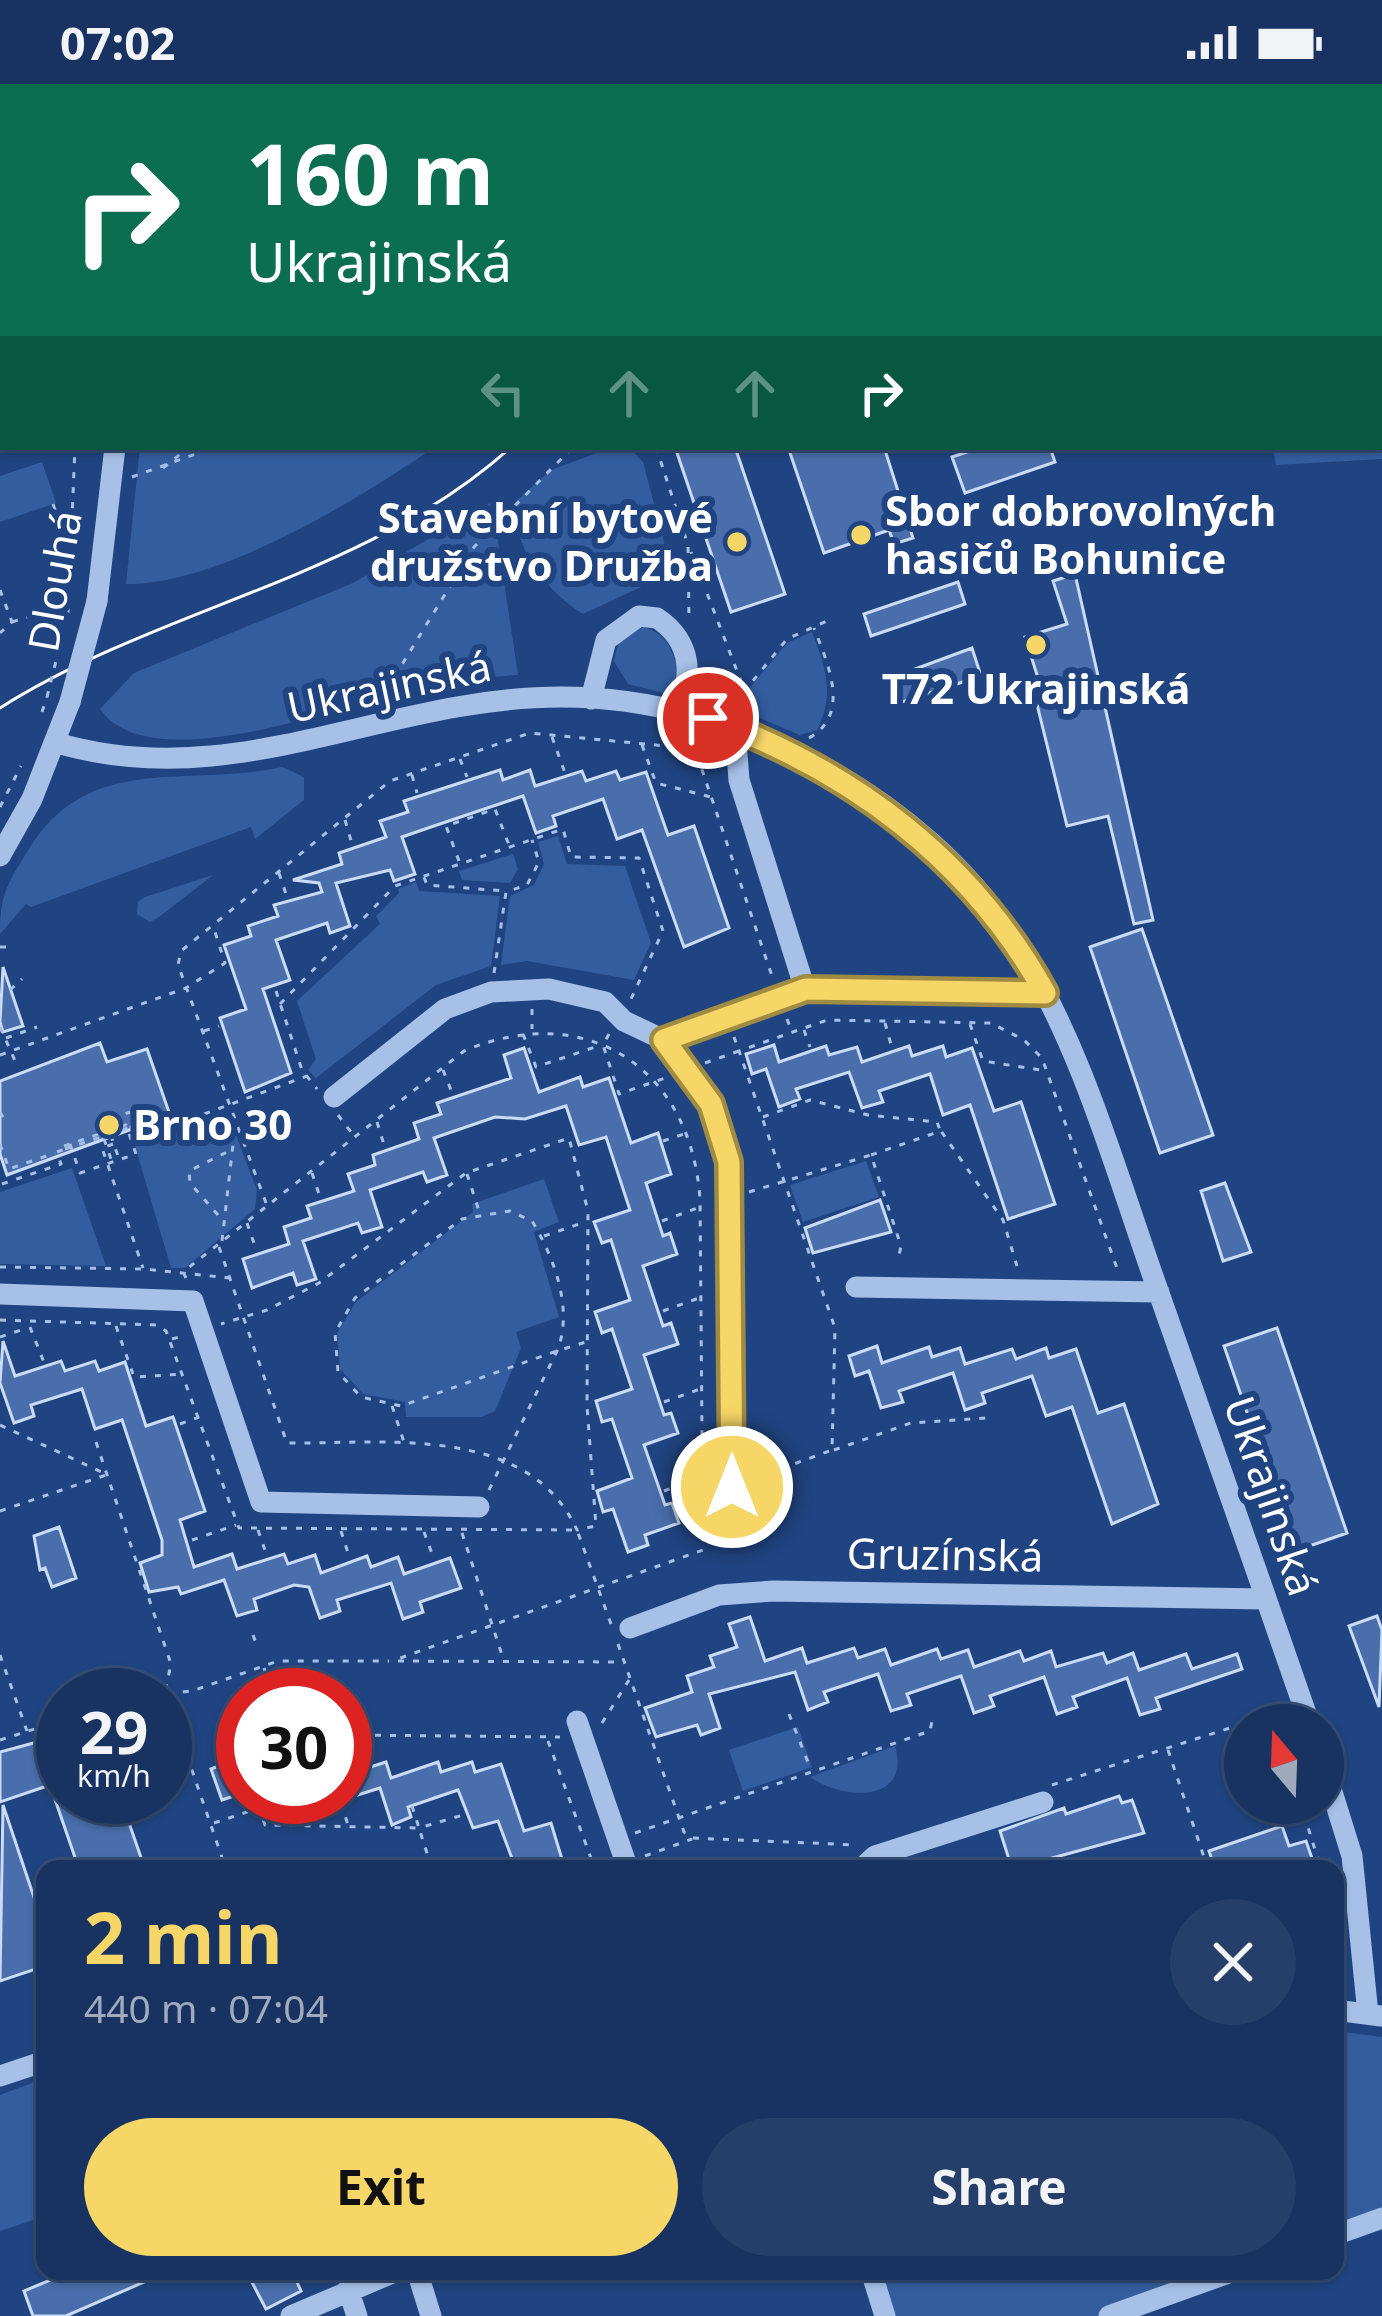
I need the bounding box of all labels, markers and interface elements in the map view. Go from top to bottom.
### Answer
text: 07:02 [60,12,176,73]
text: 160 m [246,115,494,230]
icon: right [48,132,204,288]
text: Ukrajinská [246,224,512,298]
icon: left [470,360,536,426]
icon: ahead [596,360,662,426]
icon: ahead [722,360,788,426]
icon: right [848,360,914,426]
place label: Sbor dobrovolných hasičů Bohunice [885,481,1276,586]
place label: Stavební bytové družstvo Družba [370,488,713,593]
street label: Dlouhá [13,506,94,656]
marker: Sbor dobrovolných hasičů Bohunice [848,522,874,548]
marker: Stavební bytové družstvo Družba [724,529,750,555]
marker: T72 Ukrajinská [1023,632,1049,658]
street label: Ukrajinská [282,636,496,735]
place label: T72 Ukrajinská [882,659,1190,716]
pin [657,667,759,769]
icon: arrive [675,685,741,751]
place label: Brno 30 [133,1095,292,1152]
marker: Brno 30 [96,1112,122,1138]
street label: Ukrajinská [1212,1388,1333,1603]
position arrow [669,1424,795,1550]
street label: Gruzínská [846,1523,1044,1584]
speed limit sign: 30 [216,1668,372,1824]
text: 29 [80,1690,148,1772]
north arrow [1224,1704,1344,1824]
map controls [1224,1704,1344,1824]
text: km/h [77,1755,151,1796]
text: 2 min [84,1887,282,1985]
button: close [1170,1899,1296,2025]
text: 440 m · 07:04 [84,1981,328,2034]
button: Exit [84,2118,678,2256]
button: Share [702,2118,1296,2256]

